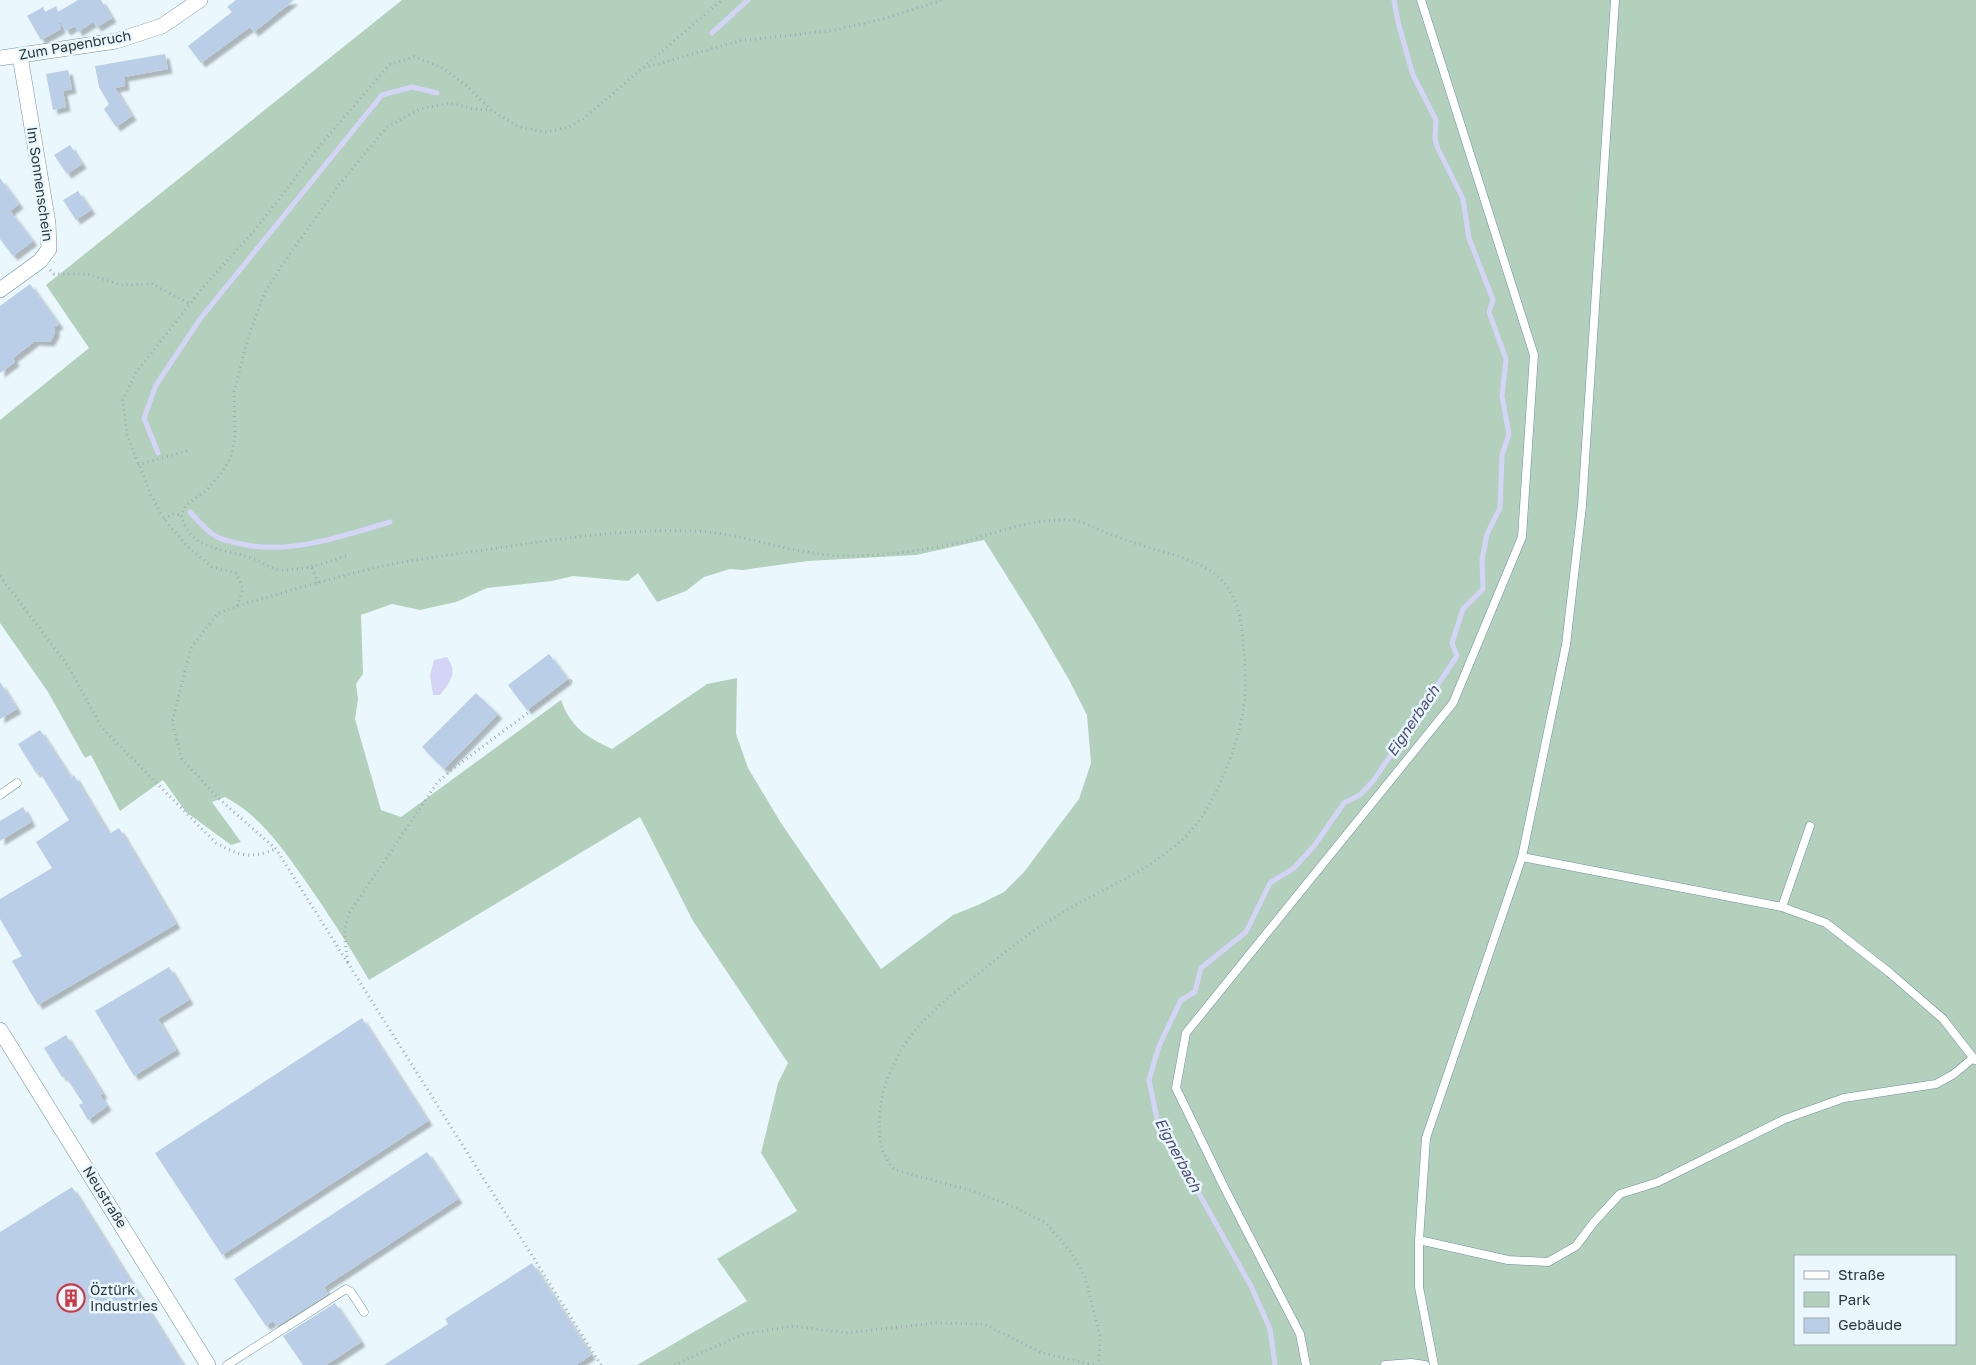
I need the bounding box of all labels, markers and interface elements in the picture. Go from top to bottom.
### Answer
street label: Zum Papenbruch [18,26,132,63]
street label: Im Sonnenschein [24,125,57,242]
water label: Eignerbach [1382,681,1444,760]
water label: Eignerbach [1151,1114,1206,1196]
street label: Neustraße [80,1163,131,1231]
legend [1794,1255,1956,1345]
text: Straße [1838,1265,1885,1283]
place label: Öztürk Industries [90,1281,158,1314]
building icon: Öztürk Industries [56,1283,86,1313]
text: Park [1838,1290,1871,1308]
text: Gebäude [1838,1315,1902,1333]

